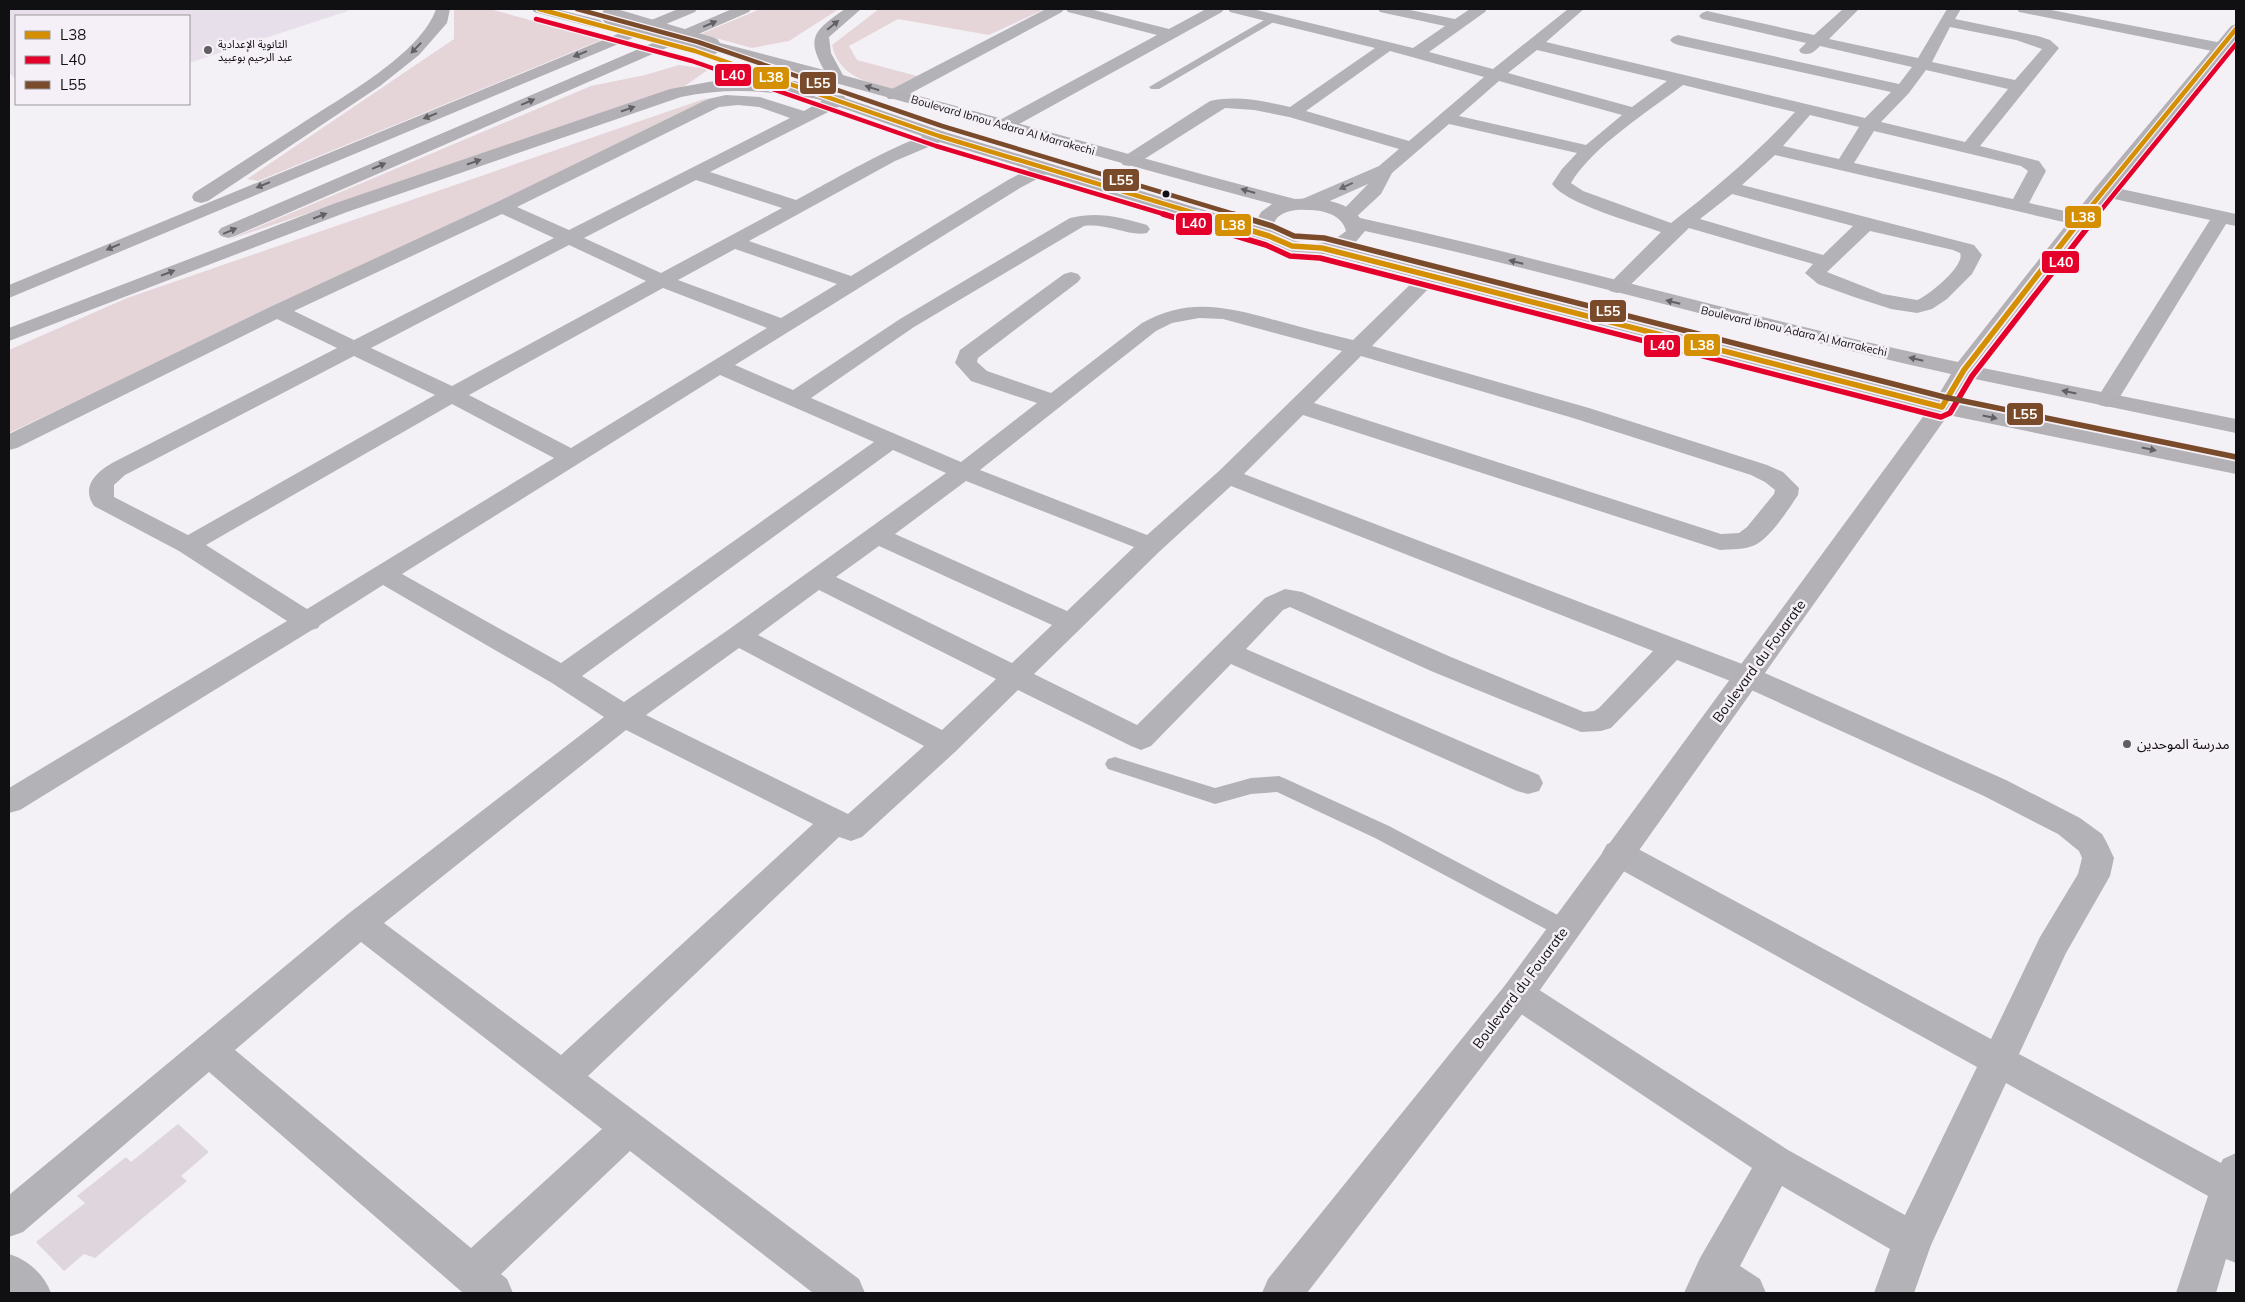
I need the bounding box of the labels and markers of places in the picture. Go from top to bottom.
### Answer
place label: الثانوية الإعدادية عبد الرحيم بوعبيد [218,37,293,66]
marker: الثانوية الإعدادية عبد الرحيم بوعبيد [202,44,214,56]
unlabelled marker [1161,189,1171,199]
place label: مدرسة الموحدين [2137,735,2230,753]
marker: مدرسة الموحدين [2121,738,2133,750]

